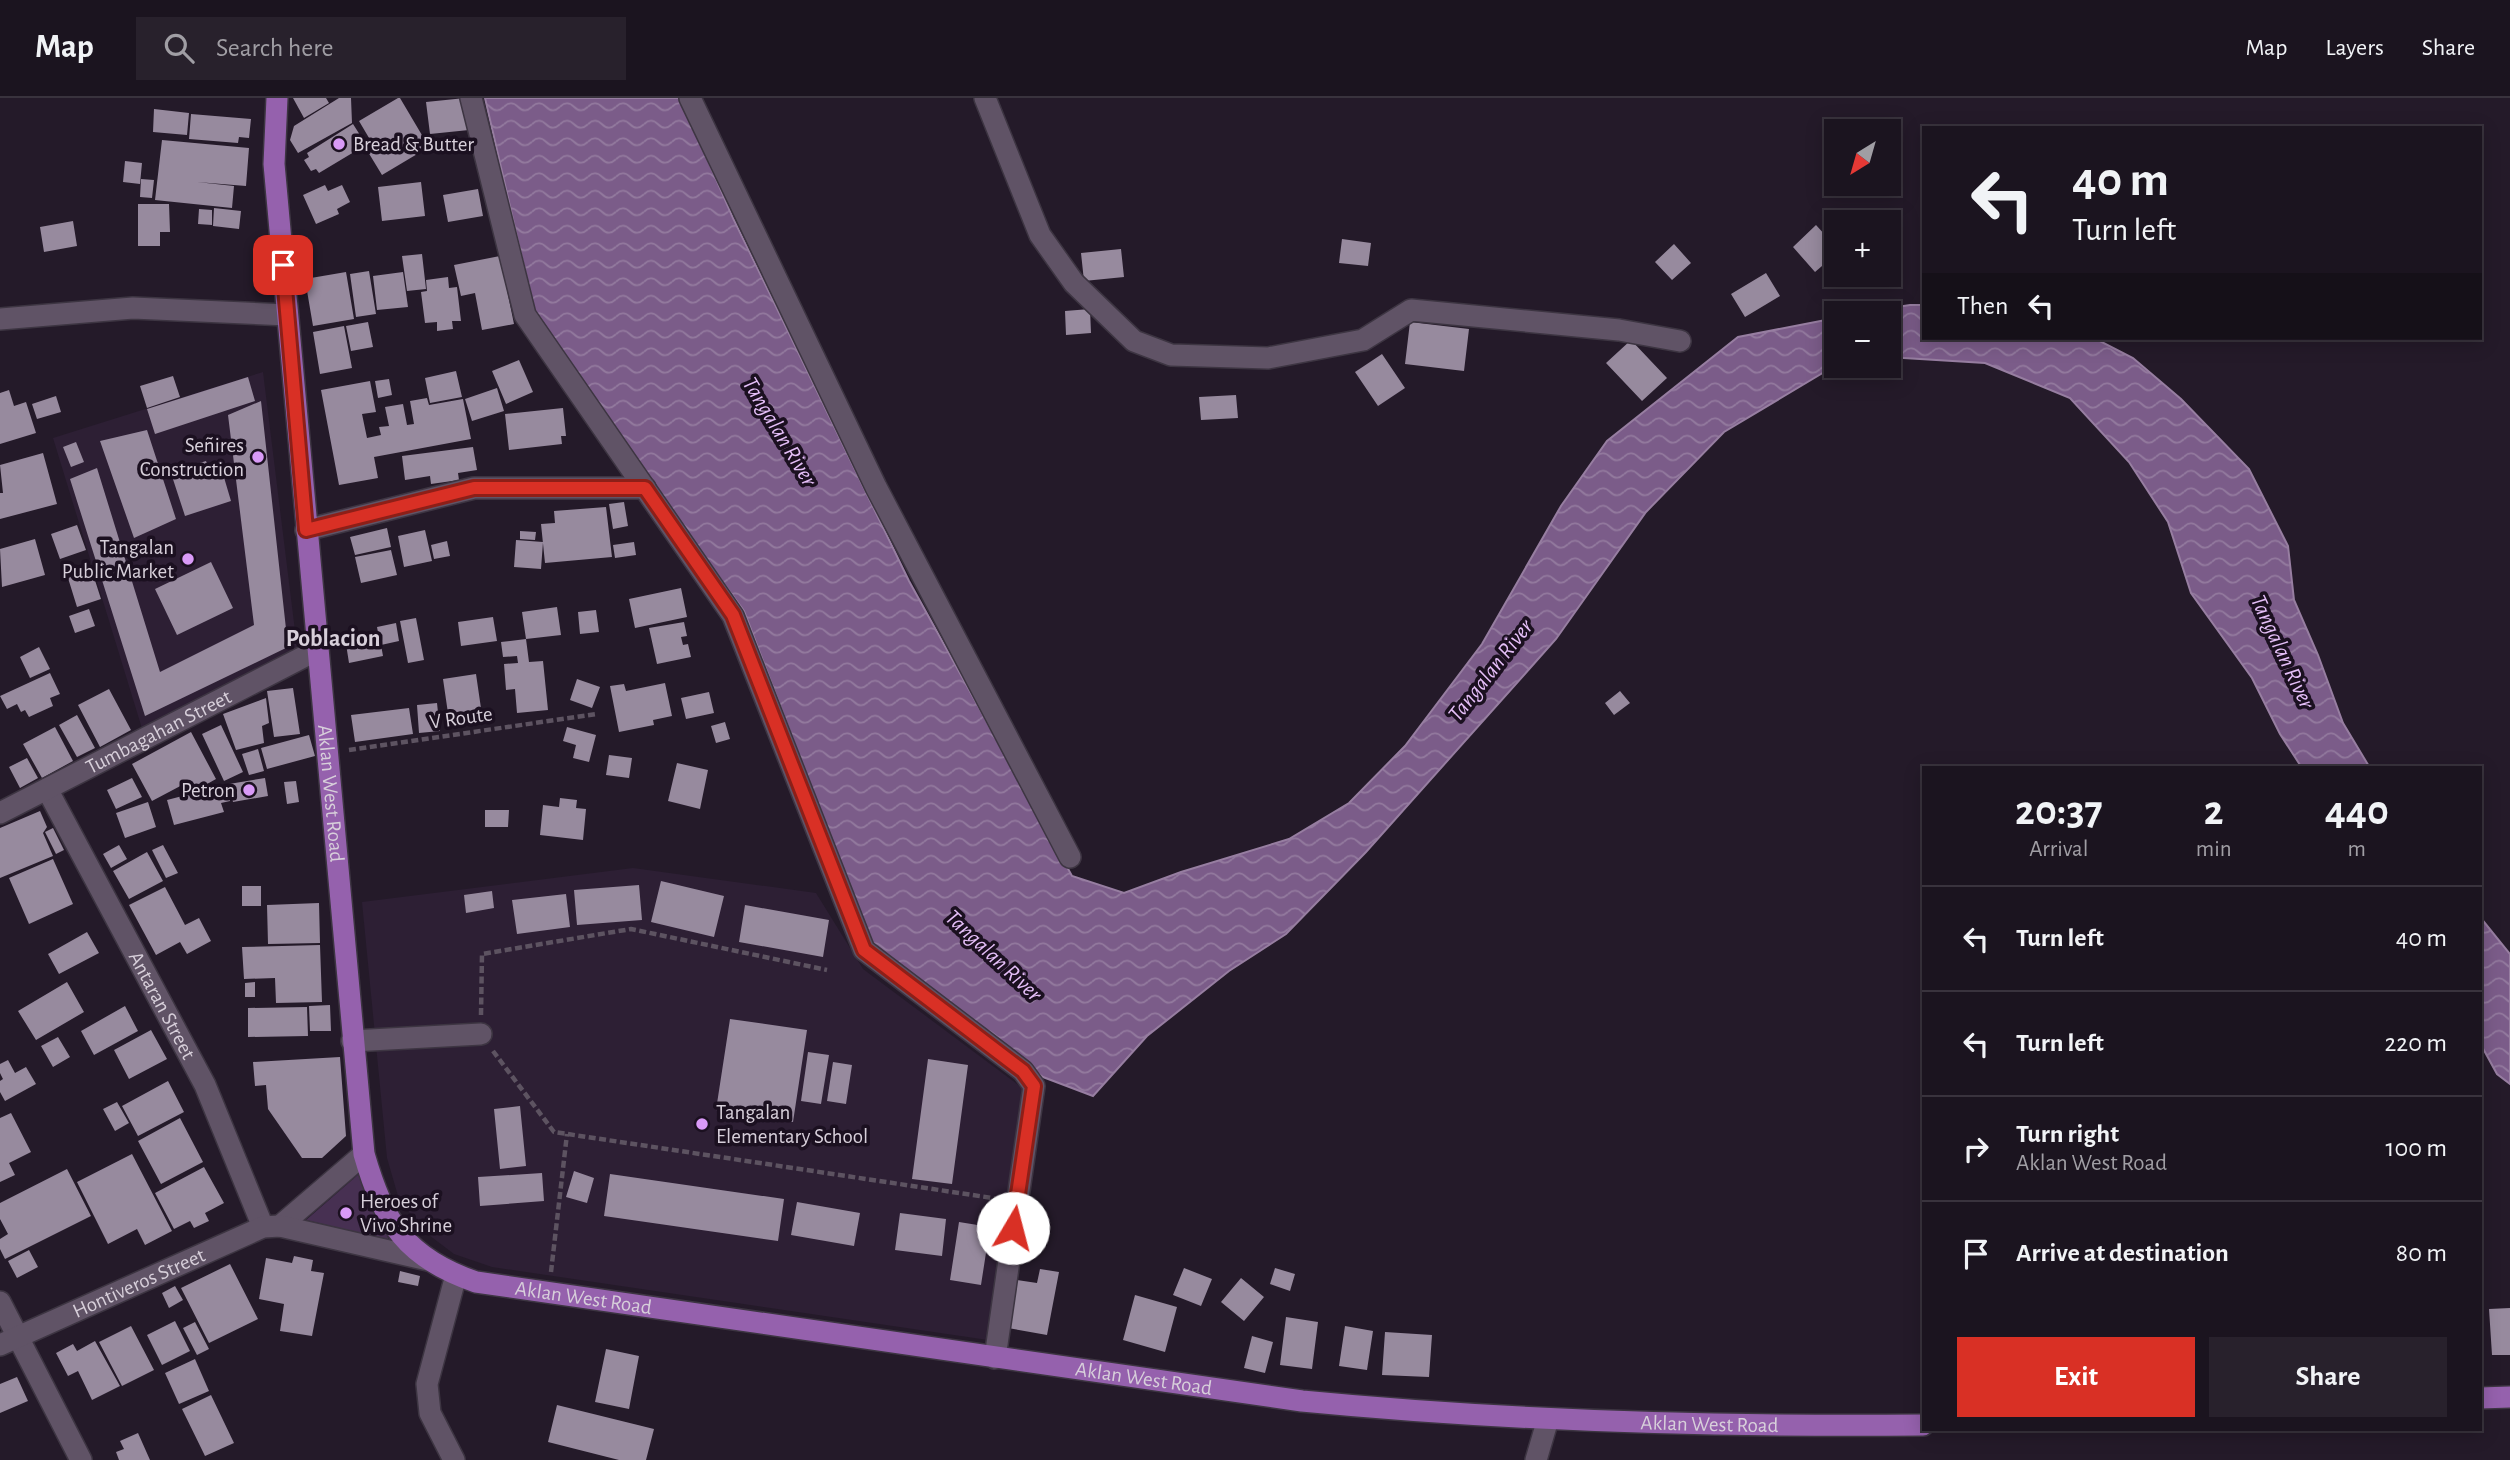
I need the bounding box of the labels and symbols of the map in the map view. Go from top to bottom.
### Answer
north arrow [1824,119,1900,196]
place label: Bread & Butter [353,134,474,155]
marker: Bread & Butter [331,136,347,152]
pin [253,235,313,295]
water label: Tangalan River [738,374,821,491]
place label: Señires Construction [140,435,244,480]
marker: Señires Construction [250,449,266,465]
place label: Tangalan Public Market [62,537,174,582]
marker: Tangalan Public Market [180,551,196,567]
water label: Tangalan River [2246,592,2319,713]
water label: Tangalan River [1444,615,1538,726]
district label: Poblacion [286,627,380,651]
street label: Tumbagahan Street [82,685,235,778]
street label: V Route [428,703,494,733]
street label: Aklan West Road [315,724,348,863]
place label: Petron [181,780,235,801]
marker: Petron [241,782,257,798]
water label: Tangalan River [940,906,1046,1007]
street label: Antaran Street [125,948,200,1063]
place label: Tangalan Elementary School [716,1102,868,1147]
marker: Tangalan Elementary School [694,1116,710,1132]
place label: Heroes of Vivo Shrine [360,1191,452,1236]
position arrow [976,1191,1050,1265]
marker: Heroes of Vivo Shrine [338,1205,354,1221]
street label: Hontiveros Street [69,1244,208,1322]
street label: Aklan West Road [514,1277,653,1318]
street label: Aklan West Road [1074,1358,1214,1398]
street label: Aklan West Road [1640,1412,1779,1436]

